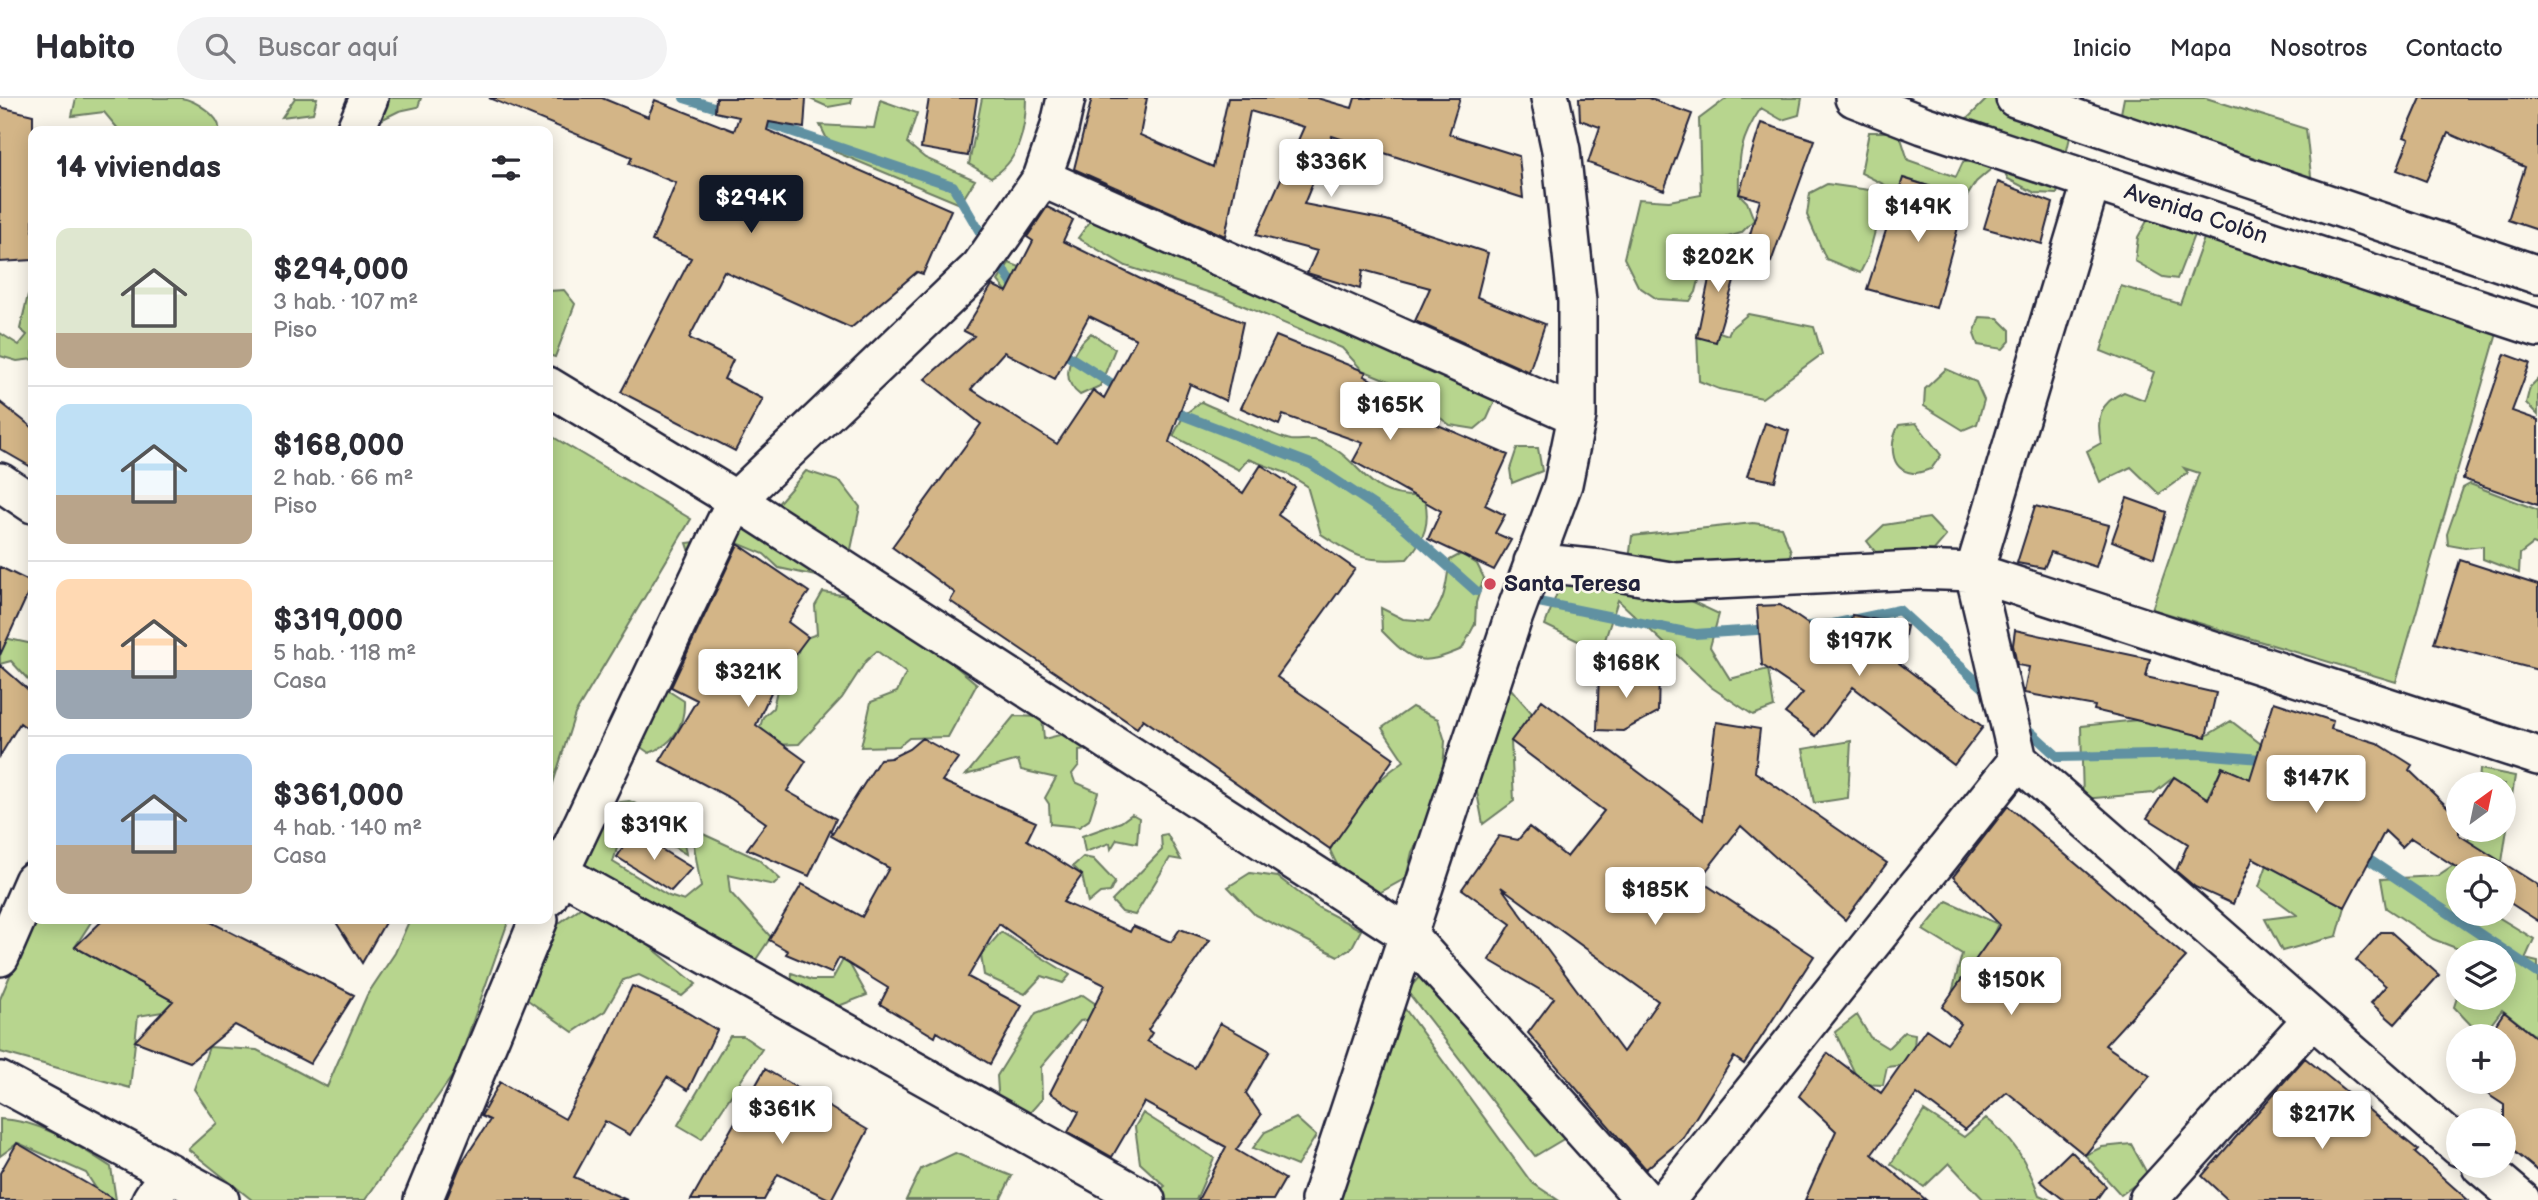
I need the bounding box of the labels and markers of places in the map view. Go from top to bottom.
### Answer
pin: $336K [1282,140,1380,199]
pin: $294K [702,176,800,235]
pin: $149K [1869,184,1967,244]
pin: $202K [1669,234,1767,294]
pin: $165K [1341,382,1439,442]
place label: Santa Teresa [1504,570,1641,598]
marker: Santa Teresa [1482,576,1498,592]
pin: $197K [1810,618,1908,678]
pin: $168K [1577,640,1675,700]
pin: $321K [699,650,797,709]
pin: $147K [2267,756,2365,815]
pin: $319K [605,802,703,862]
pin: $185K [1606,868,1704,927]
pin: $150K [1962,958,2060,1017]
pin: $361K [733,1086,831,1146]
pin: $217K [2273,1091,2371,1151]

